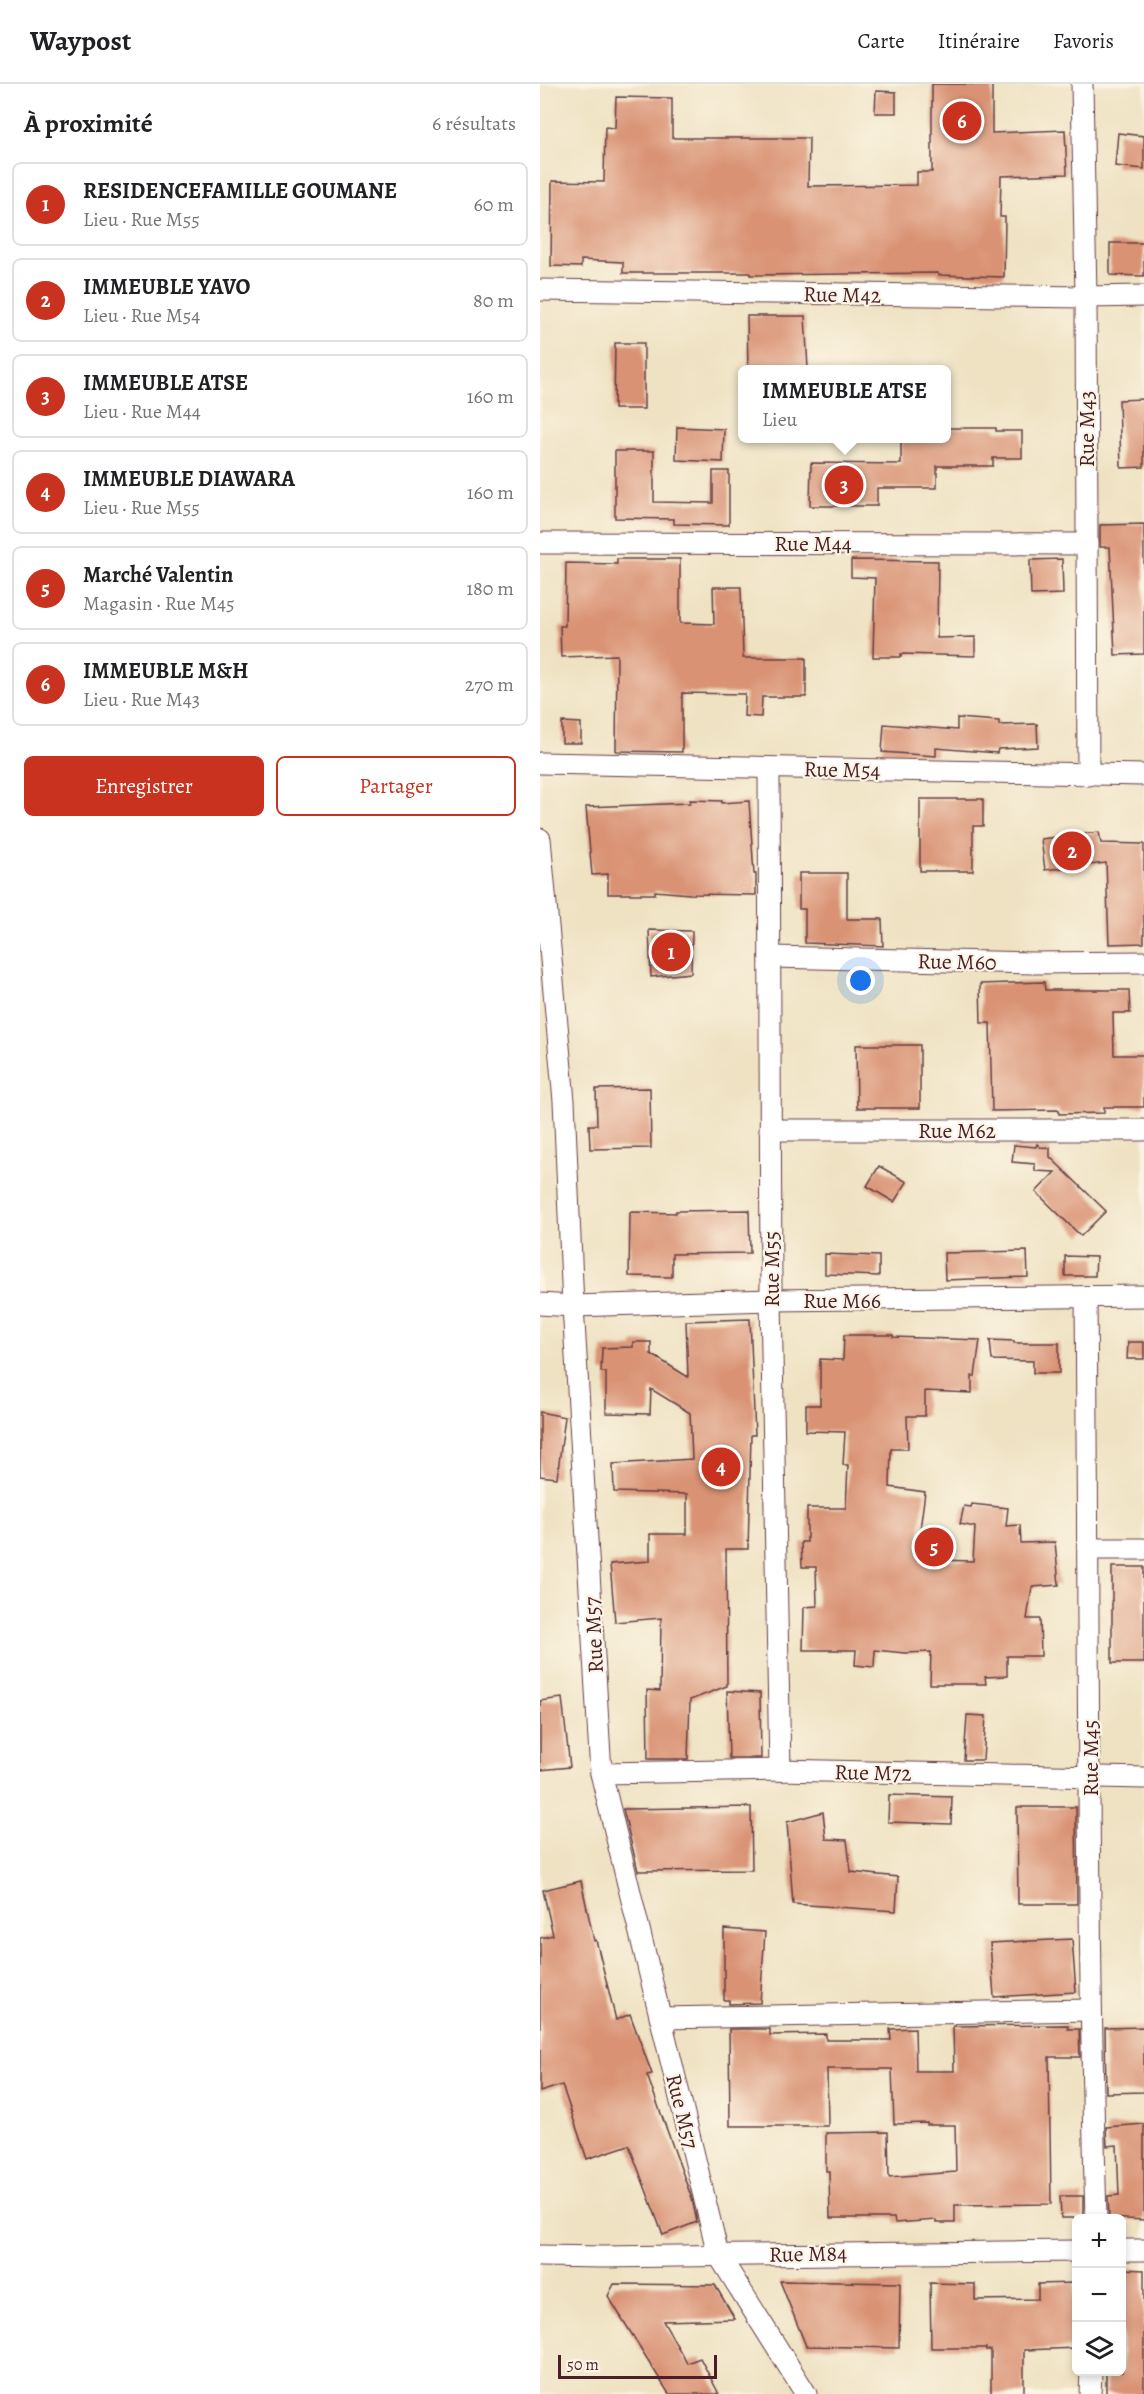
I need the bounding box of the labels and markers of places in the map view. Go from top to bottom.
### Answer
pin: 6 [942,99,982,144]
pin: 3 [824,462,864,508]
pin: 2 [1052,828,1092,873]
pin: 1 [652,930,690,974]
pin: 4 [702,1444,741,1490]
pin: 5 [914,1524,954,1570]

